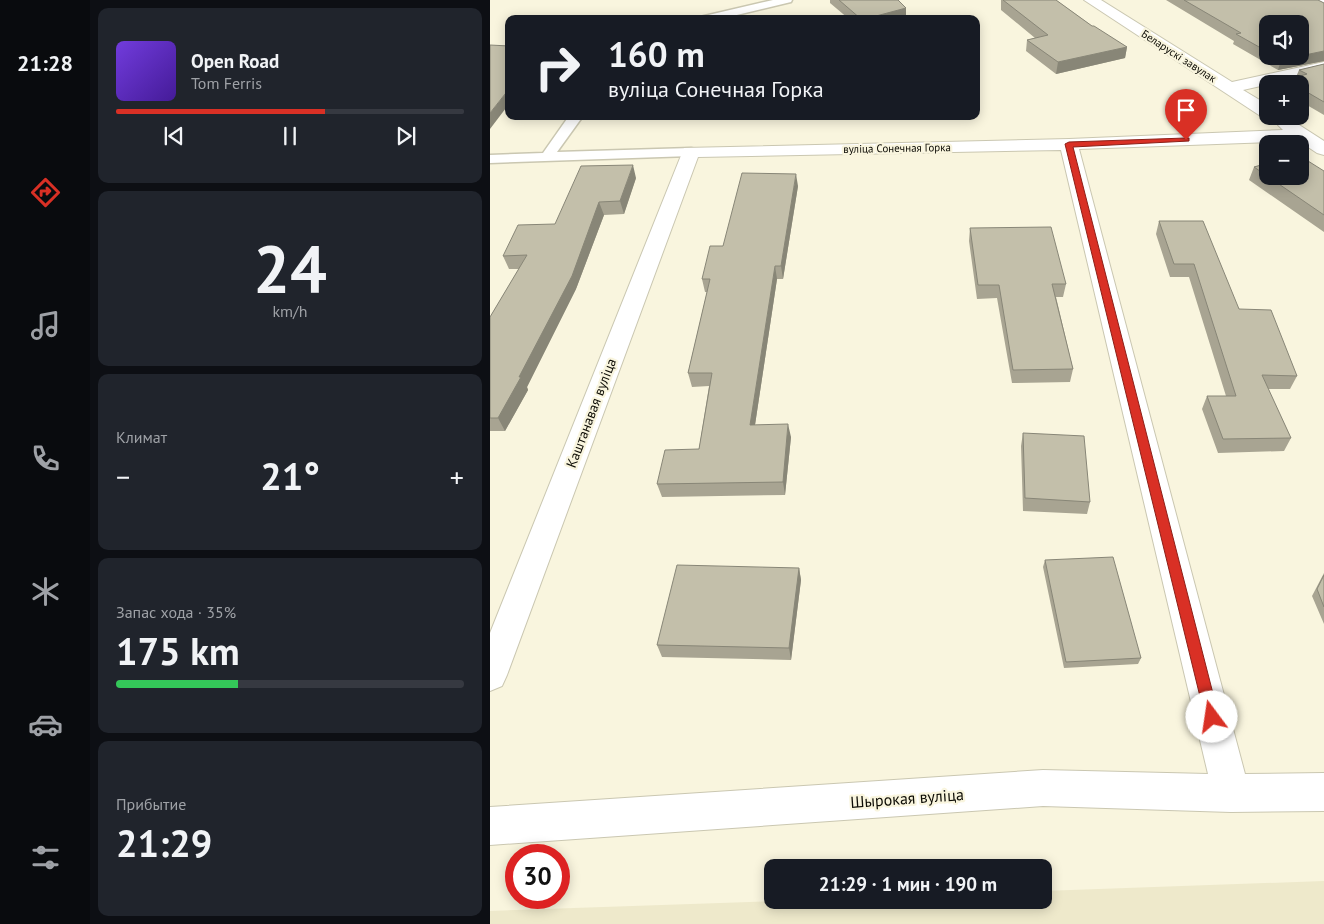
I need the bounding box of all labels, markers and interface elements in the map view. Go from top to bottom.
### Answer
map controls [1259,15,1309,185]
button: sound [1259,15,1309,65]
street label: Беларускі завулак [1139,27,1220,86]
text: 160 m [608,31,705,77]
icon: right [525,35,590,100]
text: 21:28 [17,49,73,77]
text: Open Road [191,49,279,73]
text: Tom Ferris [191,73,262,93]
text: вуліца Сонечная Горка [608,75,824,103]
button: + [1259,75,1309,125]
pin [1165,89,1207,140]
icon: arrive [1172,96,1200,124]
icon: previous [160,122,188,150]
icon: pause [276,122,304,150]
icon: next [392,122,420,150]
button: − [1259,135,1309,185]
street label: вуліца Сонечная Горка [843,140,951,156]
icon: directions [28,175,63,210]
text: 24 [253,226,327,310]
text: km/h [272,301,308,321]
icon: music [28,308,63,343]
street label: Каштанавая вуліца [562,356,620,470]
text: Климат [116,427,167,447]
icon: phone [28,441,63,476]
text: 21° [260,451,320,500]
text: − [116,458,130,495]
text: + [450,458,464,495]
icon: climate [28,574,63,609]
text: Запас хода · 35% [116,602,236,622]
text: 175 km [116,626,240,675]
position arrow [1185,690,1237,742]
icon: car [28,707,63,742]
street label: Шырокая вуліца [850,784,964,812]
text: Прибытие [116,794,186,814]
text: 21:29 [116,818,212,867]
icon: filters [28,840,63,875]
speed limit sign: 30 [505,844,570,909]
text: 21:29 · 1 мин · 190 m [819,872,997,896]

